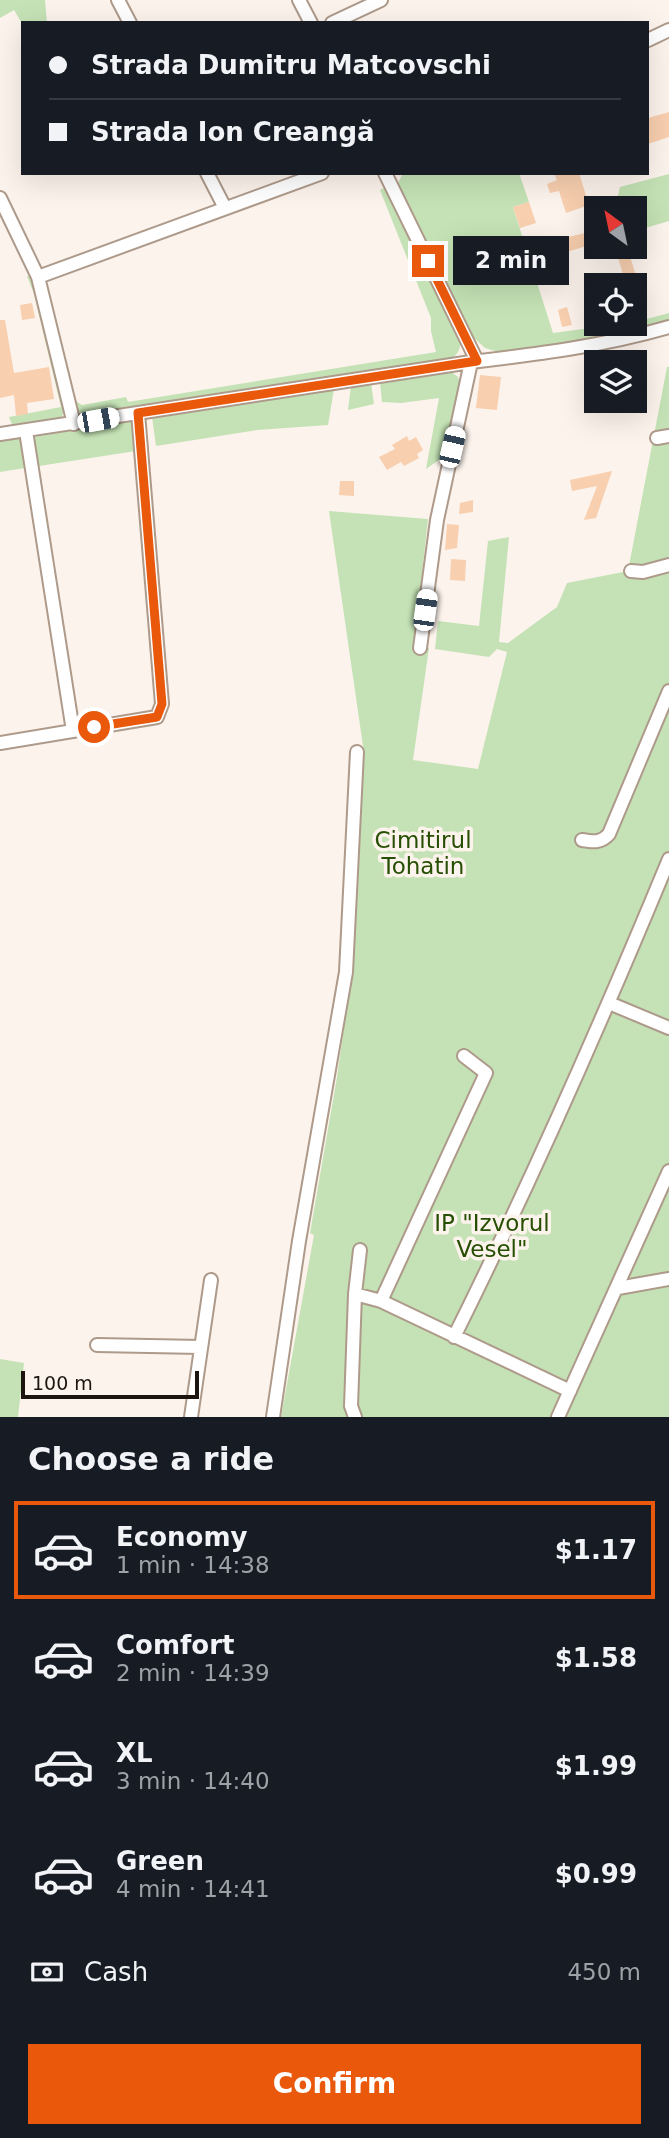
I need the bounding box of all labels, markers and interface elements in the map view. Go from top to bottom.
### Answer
text: Strada Dumitru Matcovschi [91,50,491,80]
text: Strada Ion Creangă [91,117,375,147]
north arrow [584,196,648,259]
map controls [584,196,647,413]
callout: 2 min [452,236,568,286]
route end [412,245,444,277]
text: 2 min [475,247,547,273]
button: locate [584,273,647,336]
button: layers [584,350,647,413]
car [76,406,121,434]
car [438,424,467,470]
car [412,588,439,632]
route start [78,711,110,743]
park label: Cimitirul Tohatin [374,827,472,879]
park label: IP "Izvorul Vesel" [434,1210,550,1262]
scale bar [21,1368,200,1400]
text: 100 m [32,1372,93,1394]
text: Choose a ride [28,1440,274,1478]
icon: car [32,1519,95,1582]
text: Economy [116,1522,247,1552]
text: $1.17 [555,1535,637,1565]
text: 1 min · 14:38 [116,1552,270,1578]
icon: car [32,1627,95,1690]
text: Comfort [116,1630,234,1660]
text: $1.58 [555,1643,637,1673]
text: 2 min · 14:39 [116,1660,270,1686]
icon: car [32,1735,95,1798]
text: XL [116,1738,153,1768]
text: $1.99 [555,1751,637,1781]
text: 3 min · 14:40 [116,1768,270,1794]
icon: car [32,1843,95,1906]
text: Green [116,1846,204,1876]
text: $0.99 [555,1859,637,1889]
text: 4 min · 14:41 [116,1876,270,1902]
icon: cash [28,1953,66,1991]
text: Cash [84,1957,148,1987]
text: 450 m [567,1959,641,1985]
button: Confirm [28,2044,641,2124]

